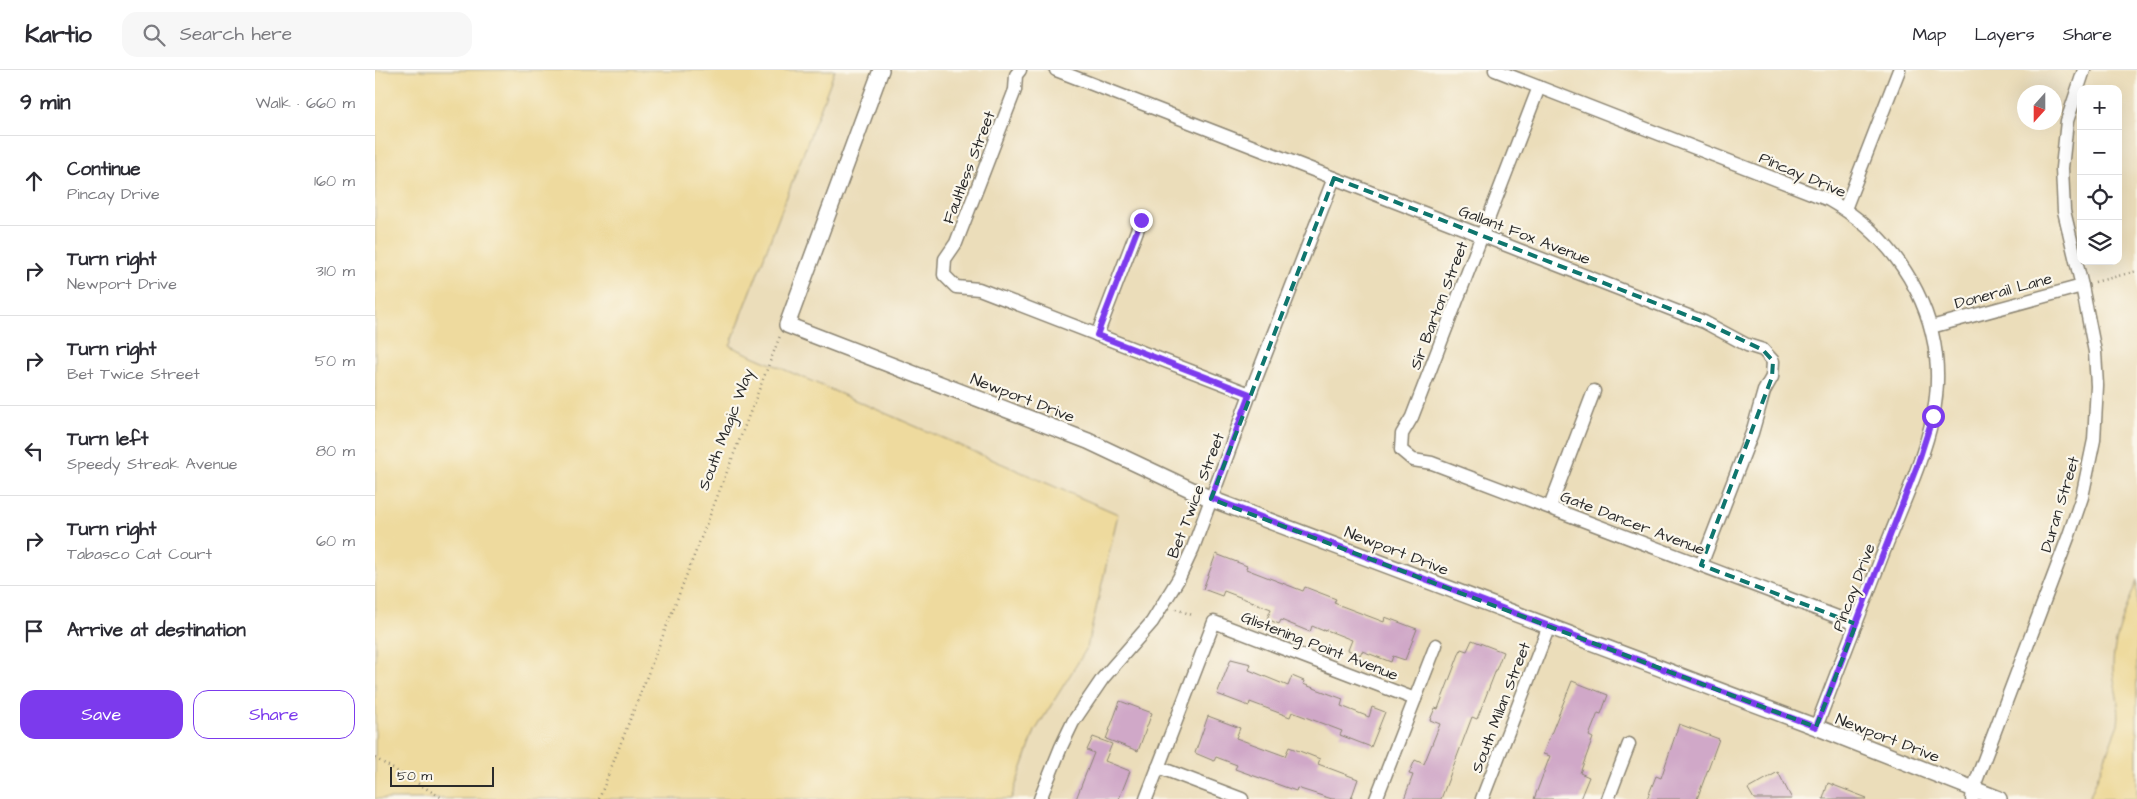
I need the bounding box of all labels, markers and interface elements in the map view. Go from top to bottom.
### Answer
search box [122,12,472,57]
text: Kartio [25,18,92,52]
icon: search [140,21,168,49]
text: Search here [180,21,292,48]
text: Map [1912,22,1946,47]
text: Layers [1974,22,2035,47]
text: Share [2063,22,2112,47]
north arrow [2017,85,2062,130]
map controls [2077,85,2122,265]
button: + [2077,85,2122,130]
text: 9 min [20,88,70,117]
text: Walk · 660 m [255,92,355,114]
street label: Faultless Street [937,107,1001,227]
button: − [2077,130,2122,175]
street label: Pincay Drive [1755,147,1850,204]
text: Continue [67,156,141,183]
icon: ahead [20,167,48,195]
text: 160 m [314,170,355,192]
button: locate [2077,175,2122,220]
text: Pincay Drive [67,183,160,205]
street label: Gallant Fox Avenue [1456,200,1594,270]
route end [1130,209,1153,232]
button: layers [2077,220,2122,265]
street label: Sir Barton Street [1404,238,1474,373]
text: Turn right [67,246,156,273]
icon: right [20,257,48,285]
text: 310 m [316,260,355,282]
street label: Donerail Lane [1952,267,2055,315]
text: Newport Drive [67,273,177,295]
text: Turn right [67,336,156,363]
icon: right [20,347,48,375]
text: 50 m [315,350,355,372]
text: Bet Twice Street [67,363,200,385]
street label: South Magic Way [693,365,760,494]
street label: Newport Drive [967,368,1078,428]
route start [1922,405,1945,428]
text: Turn left [67,426,148,453]
street label: Bet Twice Street [1162,429,1230,561]
icon: left [20,437,48,465]
text: 80 m [316,440,355,462]
text: Speedy Streak Avenue [67,453,237,475]
street label: Duran Street [2035,453,2085,555]
street label: Gate Dancer Avenue [1557,485,1708,561]
text: Turn right [67,516,156,543]
street label: Newport Drive [1341,521,1452,581]
icon: right [20,527,48,555]
text: 60 m [316,530,355,552]
street label: Pincay Drive [1827,540,1882,635]
text: Tabasco Cat Court [67,543,212,565]
street label: Glistening Point Avenue [1238,606,1402,687]
icon: arrive [20,617,48,645]
text: Arrive at destination [67,617,246,644]
street label: South Milan Street [1466,638,1536,776]
button: Save [20,690,183,739]
button: Share [193,690,355,739]
street label: Newport Drive [1832,708,1943,768]
scale bar [390,764,494,787]
text: 50 m [397,766,432,786]

